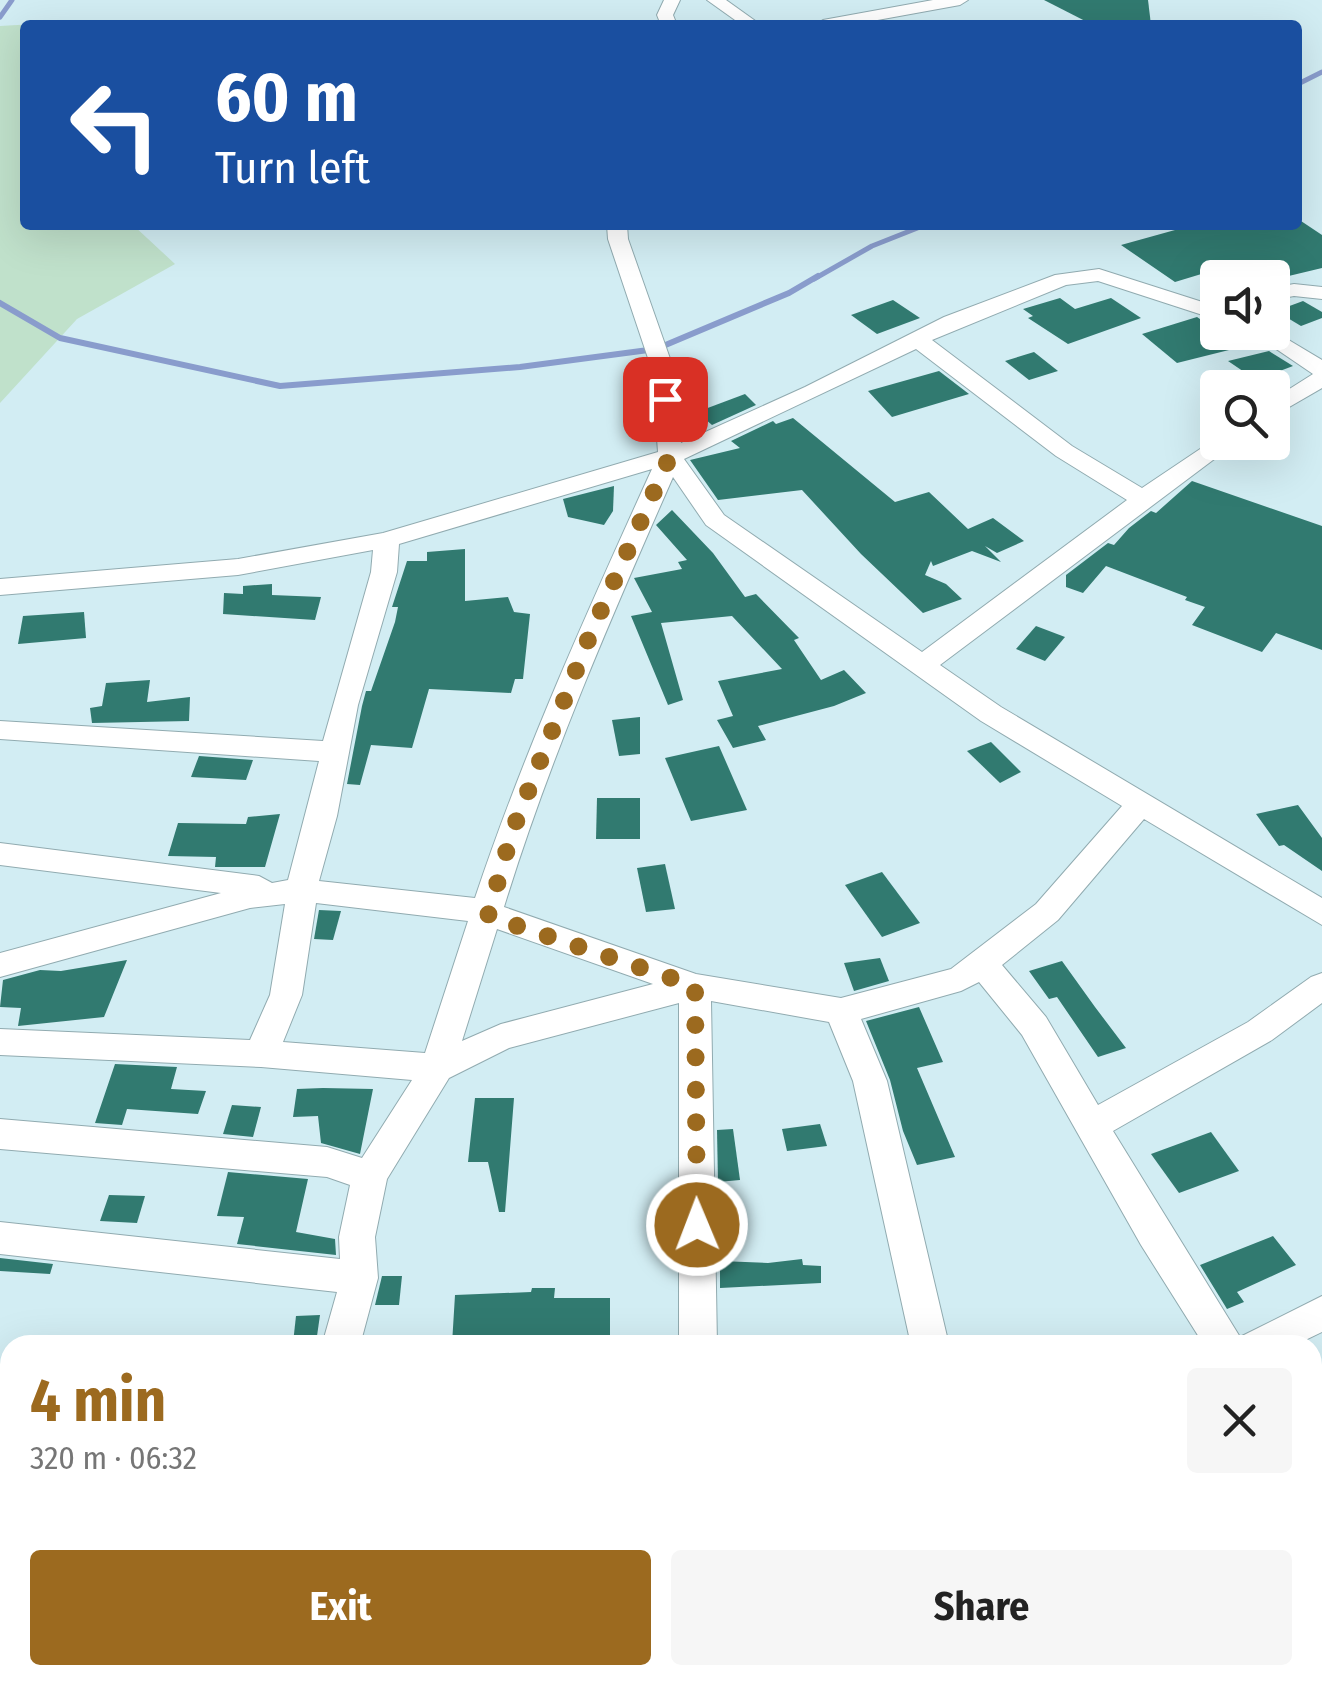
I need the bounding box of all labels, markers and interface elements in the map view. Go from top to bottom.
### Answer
text: 60 m [215,56,358,140]
icon: left [50,60,180,190]
text: Turn left [215,141,370,195]
map controls [1200,260,1290,460]
button: sound [1200,260,1290,350]
pin [623,357,708,442]
button: search [1200,370,1290,460]
icon: arrive [638,372,693,427]
position arrow [645,1173,749,1277]
text: 4 min [30,1365,166,1437]
button: close [1187,1368,1292,1473]
text: 320 m · 06:32 [30,1439,197,1477]
button: Exit [30,1550,651,1665]
button: Share [671,1550,1292,1665]

